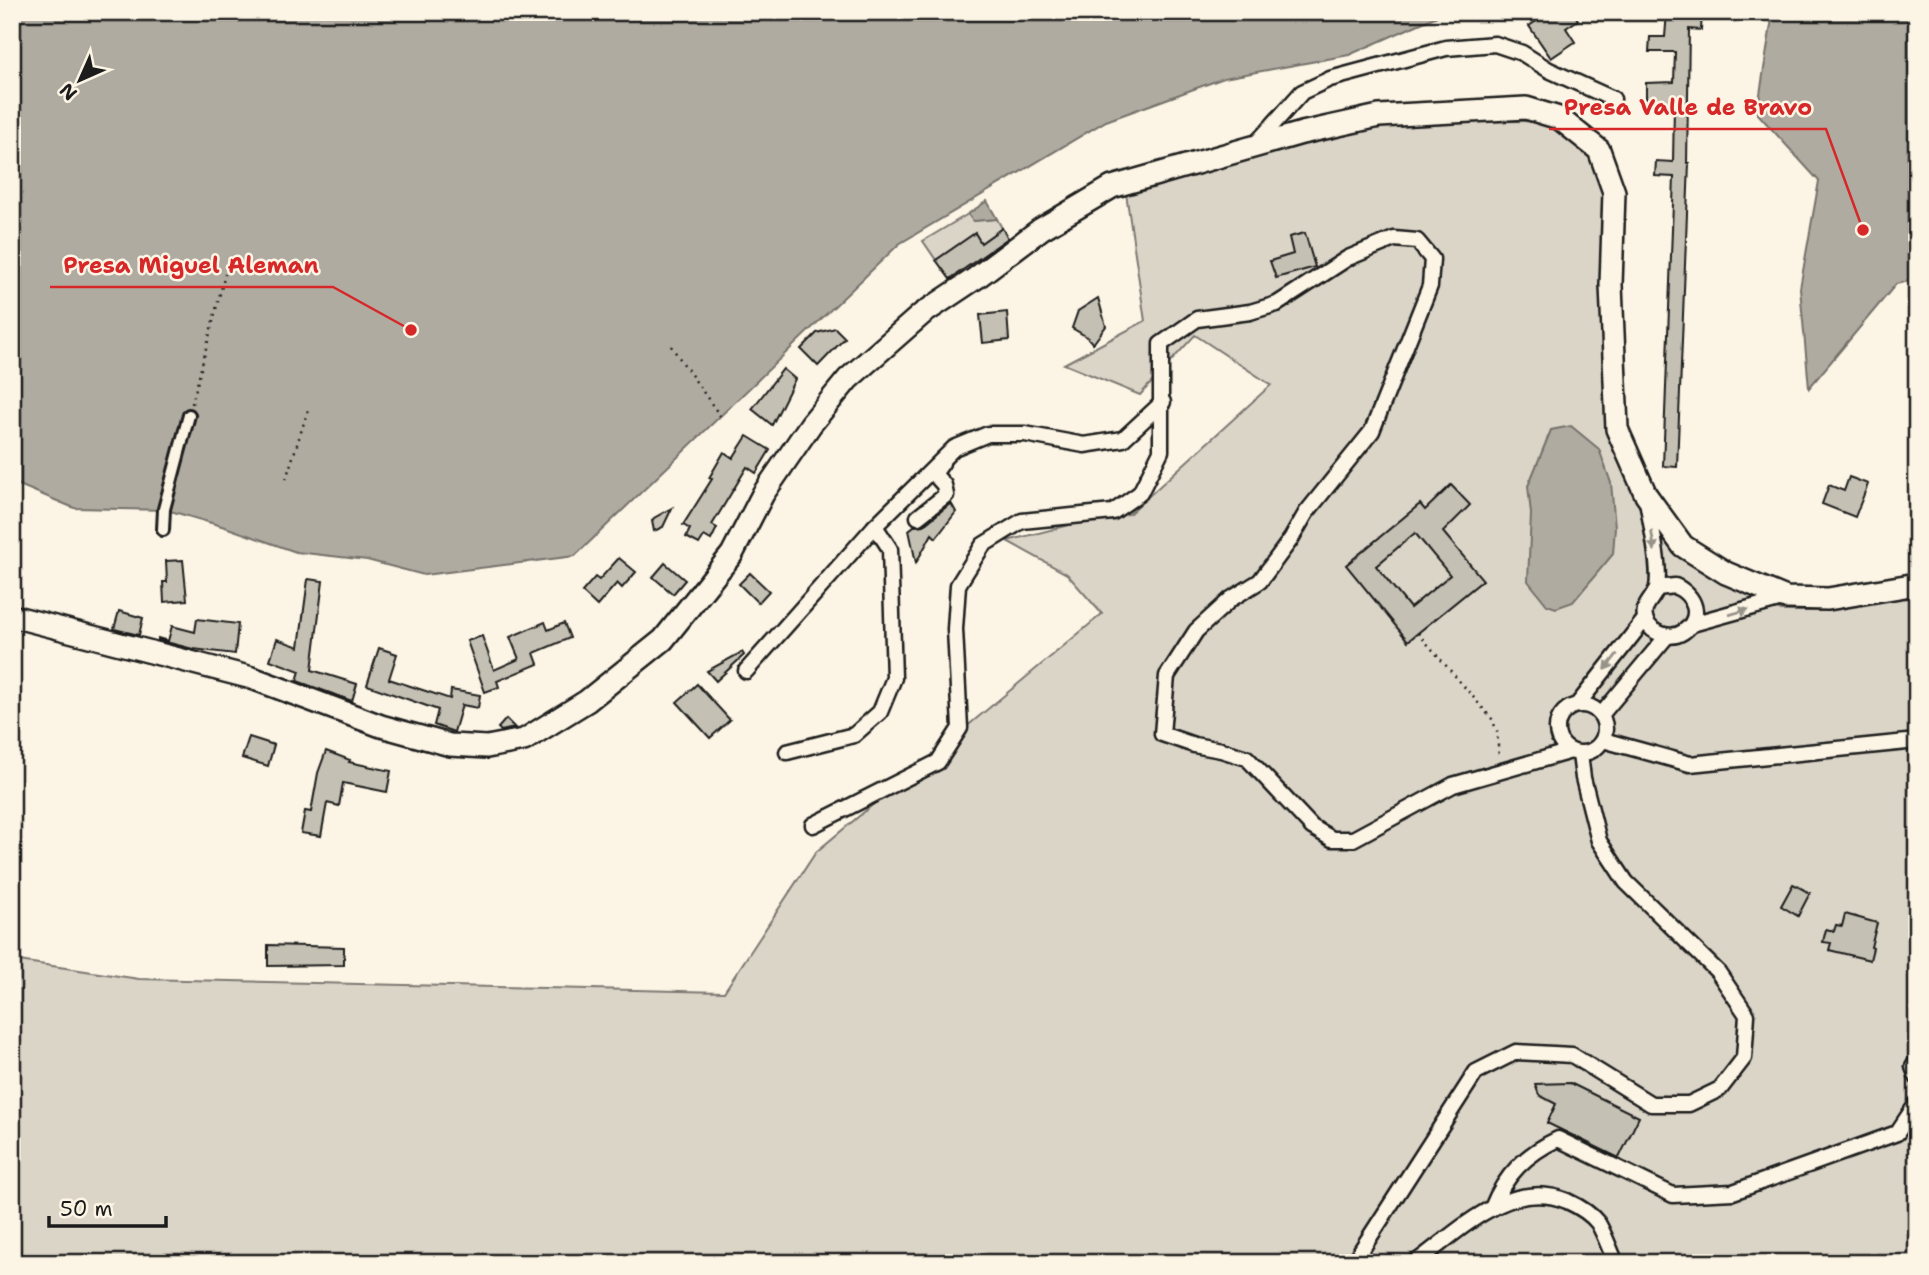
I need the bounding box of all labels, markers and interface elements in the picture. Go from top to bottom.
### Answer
north arrow [46,46,116,116]
text: N [54,78,82,106]
callout: Presa Valle de Bravo [1549,85,1826,129]
text: Presa Valle de Bravo [1564,92,1812,122]
callout: Presa Miguel Aleman [50,243,333,287]
text: Presa Miguel Aleman [63,250,319,280]
one-way arrow [1648,530,1659,552]
one-way arrow [1729,607,1750,617]
one-way arrow [1604,652,1619,670]
scale bar [49,1184,166,1228]
text: 50 m [60,1195,113,1223]

